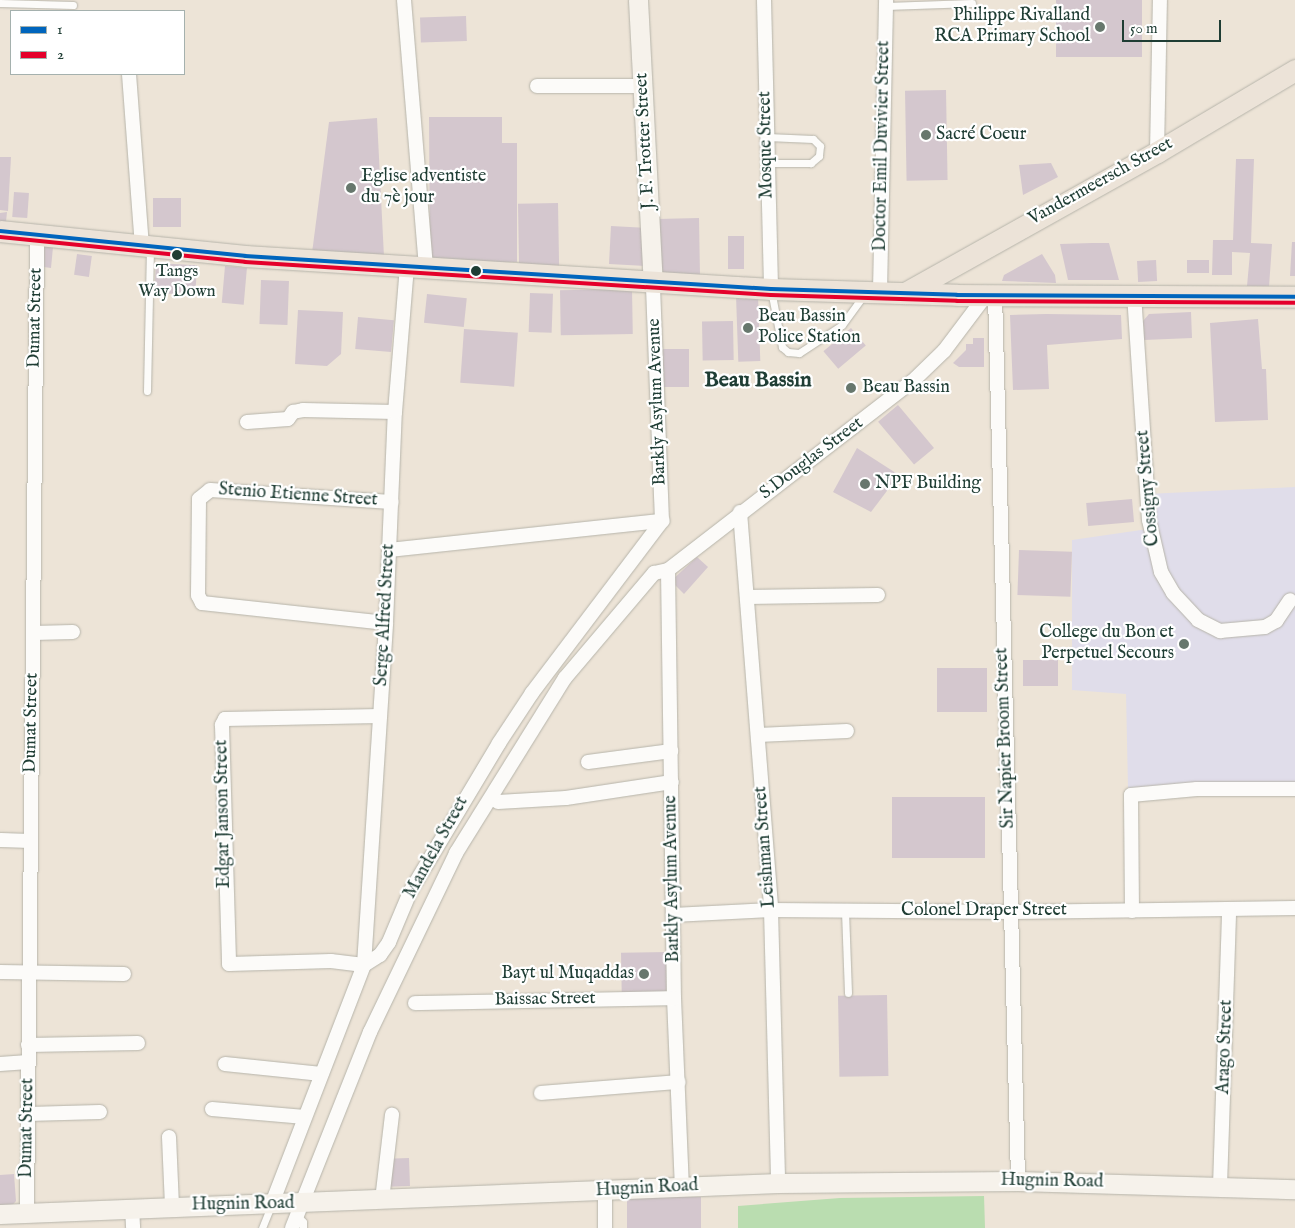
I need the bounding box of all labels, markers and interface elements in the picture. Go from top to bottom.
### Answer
place label: Philippe Rivalland RCA Primary School [934,6,1090,48]
legend [10,10,185,75]
scale bar [1125,10,1224,42]
text: 50 m [1130,19,1158,38]
text: 1 [57,20,63,39]
marker: Philippe Rivalland RCA Primary School [1094,21,1106,33]
street label: Doctor Emil Duvivier Street [870,40,896,252]
text: 2 [57,45,64,64]
street label: J. F. Trotter Street [632,72,660,210]
street label: Mosque Street [755,91,779,199]
place label: Sacré Coeur [936,124,1026,146]
marker: Sacré Coeur [920,129,932,141]
street label: Vandermeersch Street [1025,133,1177,231]
place label: Eglise adventiste du 7è jour [361,167,486,210]
marker: Eglise adventiste du 7è jour [345,182,357,194]
marker: Tangs Way Down [172,250,182,260]
place label: Tangs Way Down [138,262,216,302]
unlabelled marker [471,266,481,276]
street label: Dumat Street [24,268,48,368]
place label: Beau Bassin Police Station [758,307,861,350]
street label: Barkly Asylum Avenue [644,318,672,486]
marker: Beau Bassin Police Station [742,322,754,334]
district label: Beau Bassin [704,368,812,394]
place label: Beau Bassin [862,377,950,399]
marker: Beau Bassin [844,381,858,395]
street label: S.Douglas Street [756,413,868,505]
street label: Cossigny Street [1133,429,1165,547]
place label: NPF Building [875,473,981,495]
marker: NPF Building [859,478,871,490]
street label: Stenio Etienne Street [218,480,378,512]
street label: Serge Alfred Street [371,543,401,687]
place label: College du Bon et Perpetuel Secours [1039,623,1174,666]
marker: College du Bon et Perpetuel Secours [1178,638,1190,650]
street label: Sir Napier Broom Street [992,647,1020,829]
street label: Dumat Street [20,673,44,773]
street label: Edgar Janson Street [212,740,236,888]
street label: Leishman Street [751,785,781,909]
street label: Mandela Street [400,793,474,903]
street label: Barkly Asylum Avenue [661,795,685,963]
street label: Colonel Draper Street [901,900,1067,922]
place label: Bayt ul Muqaddas [501,963,634,985]
marker: Bayt ul Muqaddas [638,968,650,980]
street label: Baissac Street [494,988,596,1012]
street label: Arago Street [1214,999,1238,1095]
street label: Dumat Street [16,1078,40,1178]
street label: Hugnin Road [1000,1170,1104,1194]
street label: Hugnin Road [595,1176,699,1202]
street label: Hugnin Road [191,1193,295,1217]

